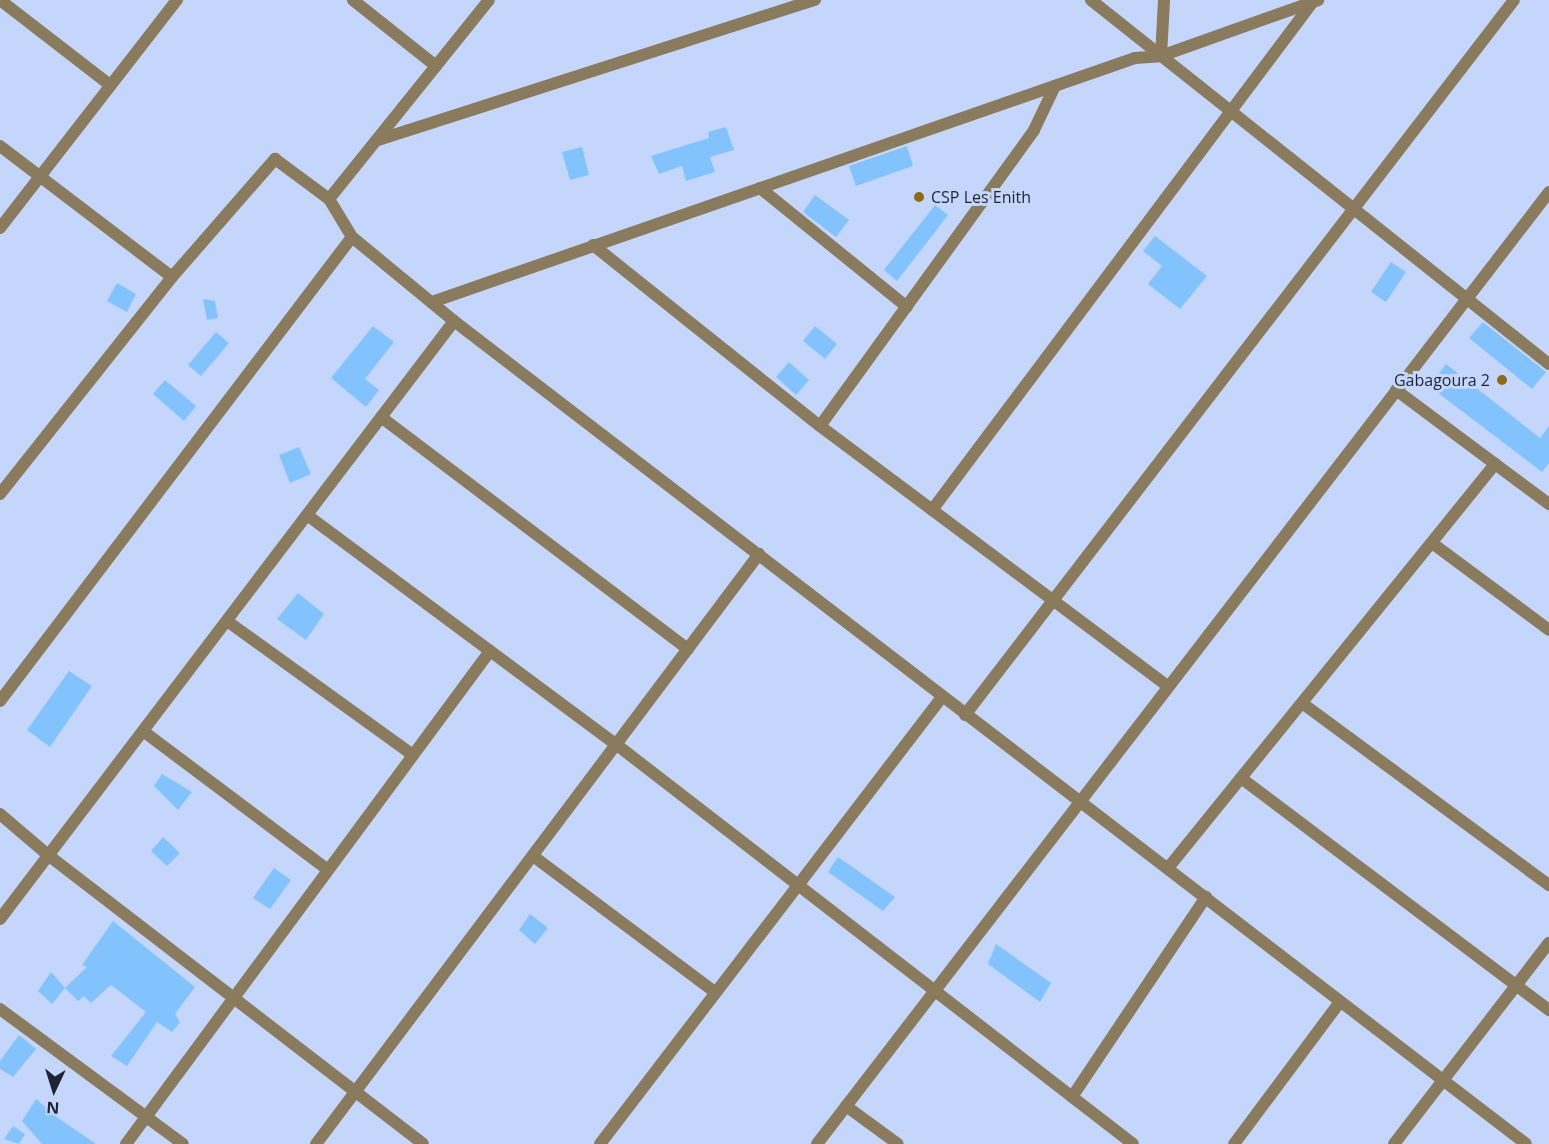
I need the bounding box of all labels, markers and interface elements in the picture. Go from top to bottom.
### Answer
place label: CSP Les Enith [931,187,1031,207]
marker: CSP Les Enith [912,190,926,204]
place label: Gabagoura 2 [1394,370,1490,390]
marker: Gabagoura 2 [1495,373,1509,387]
north arrow [24,1060,84,1120]
text: N [45,1097,60,1119]

